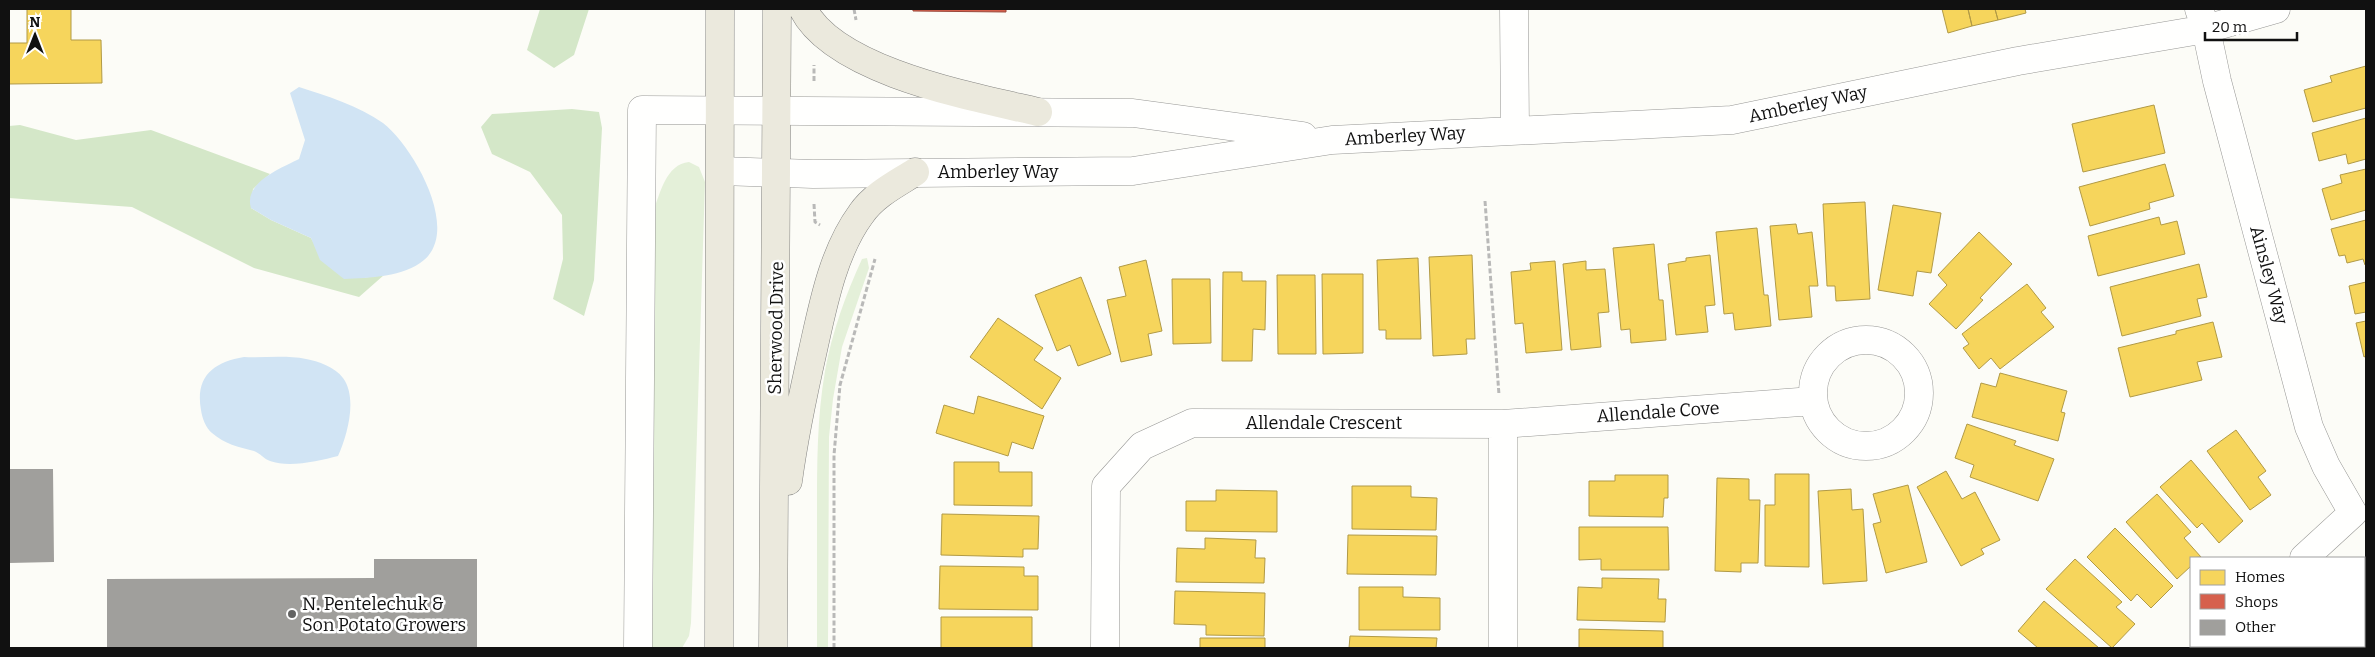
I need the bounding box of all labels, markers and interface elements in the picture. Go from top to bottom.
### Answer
north arrow [10,10,60,60]
scale bar [2205,10,2298,42]
text: N [30,14,41,31]
text: 20 m [2212,18,2248,36]
street label: Amberley Way [1747,81,1870,127]
street label: Amberley Way [1344,122,1466,150]
street label: Amberley Way [938,161,1059,183]
street label: Ainsley Way [2245,223,2293,327]
street label: Sherwood Drive [764,261,788,395]
street label: Allendale Cove [1596,397,1720,427]
street label: Allendale Crescent [1246,412,1403,434]
legend [2190,557,2365,647]
text: Homes [2235,568,2285,586]
place label: N. Pentelechuk & Son Potato Growers [302,593,466,636]
text: Shops [2235,593,2278,611]
marker: N. Pentelechuk & Son Potato Growers [286,608,298,620]
text: Other [2235,618,2276,636]

